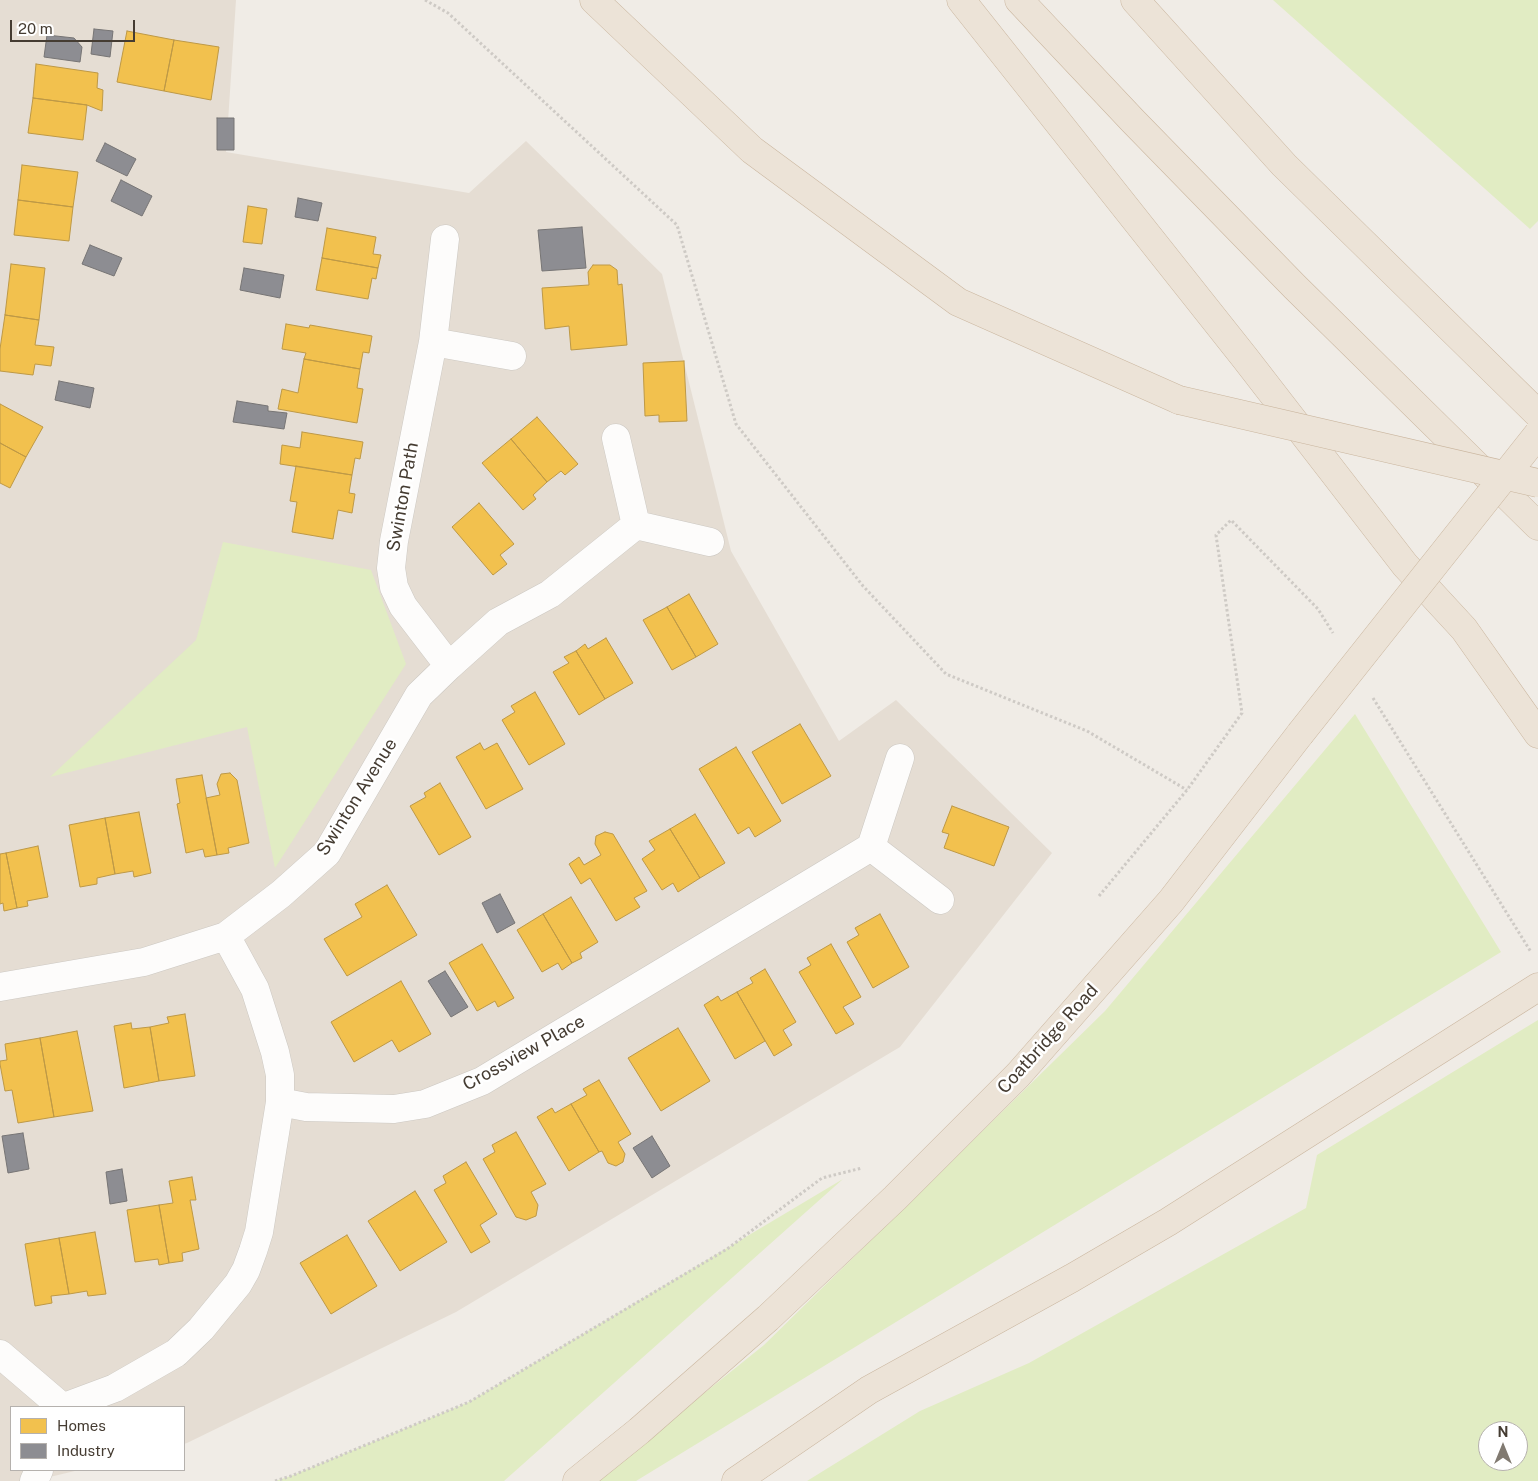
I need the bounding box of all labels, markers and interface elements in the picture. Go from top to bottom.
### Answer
scale bar [12,10,138,42]
text: 20 m [18,20,53,37]
street label: Swinton Path [383,441,423,553]
street label: Swinton Avenue [312,734,402,860]
street label: Coatbridge Road [993,980,1103,1098]
street label: Crossview Place [459,1011,589,1095]
legend [10,1406,185,1471]
text: Homes [57,1417,106,1434]
north arrow [1478,1421,1528,1471]
text: N [1498,1424,1508,1440]
text: Industry [57,1442,115,1459]

